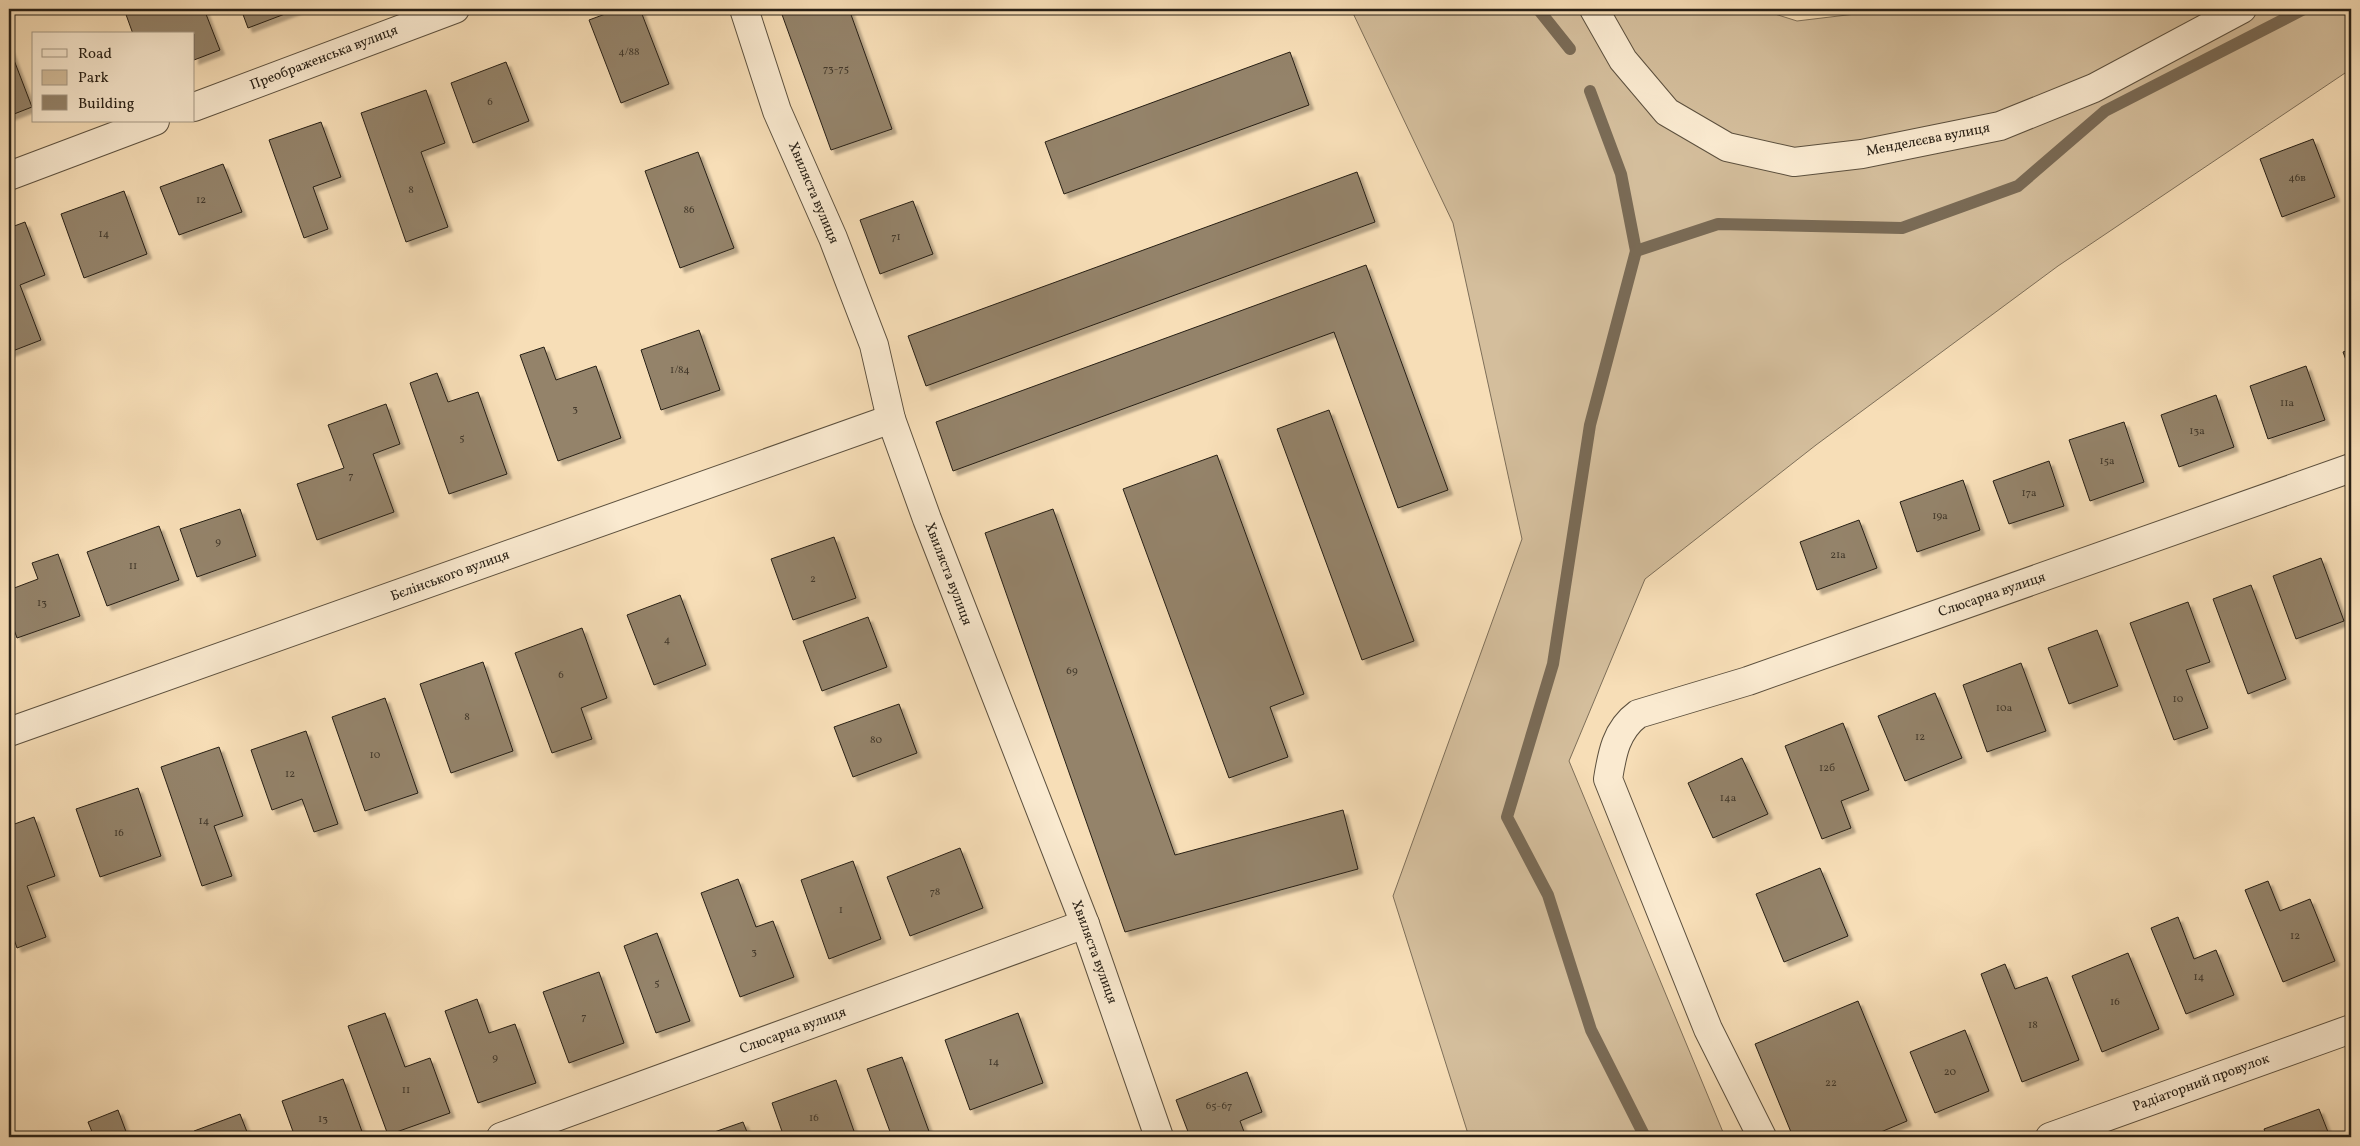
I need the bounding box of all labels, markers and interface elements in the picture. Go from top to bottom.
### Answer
street label: Преображенська вулиця [247,21,401,95]
legend [32,32,195,122]
text: Road [78,44,112,65]
house number: 4/88 [618,45,640,60]
house number: 73-75 [823,62,849,77]
text: Park [78,68,109,89]
text: Building [78,94,135,115]
house number: 6 [487,95,493,110]
street label: Менделєєва вулиця [1865,119,1991,161]
street label: Хвиляста вулиця [783,139,843,247]
house number: 46в [2288,171,2306,186]
house number: 8 [408,183,414,198]
house number: 12 [196,193,206,208]
house number: 86 [683,203,695,218]
house number: 14 [99,227,110,242]
house number: 71 [891,230,901,245]
house number: 1/84 [670,363,690,378]
house number: 11а [2280,396,2295,411]
house number: 3 [572,402,578,417]
house number: 13а [2189,424,2205,439]
house number: 5 [459,431,465,446]
house number: 15а [2099,454,2115,469]
house number: 7 [348,469,354,484]
house number: 17а [2021,486,2037,501]
house number: 19а [1932,509,1948,524]
street label: Хвиляста вулиця [920,520,976,628]
house number: 9 [215,535,221,550]
street label: Бєлінського вулиця [388,546,512,606]
house number: 21а [1830,548,1846,563]
house number: 11 [129,559,137,574]
street label: Слюсарна вулиця [1936,568,2048,622]
house number: 2 [810,572,816,587]
house number: 13 [37,596,47,611]
house number: 4 [664,633,671,648]
house number: 69 [1066,664,1078,679]
house number: 6 [558,668,564,683]
house number: 10 [2173,692,2184,707]
house number: 10а [1996,701,2013,716]
house number: 8 [464,710,470,725]
house number: 12 [1915,730,1925,745]
house number: 80 [870,733,882,748]
house number: 10 [370,748,381,763]
house number: 12б [1819,761,1835,776]
house number: 12 [285,767,295,782]
house number: 14а [1720,791,1737,806]
house number: 14 [199,814,210,829]
house number: 16 [114,826,124,841]
house number: 78 [930,885,941,900]
street label: Хвиляста вулиця [1066,898,1122,1006]
house number: 1 [839,903,843,918]
house number: 12 [2290,929,2300,944]
house number: 3 [751,945,757,960]
house number: 14 [2194,970,2205,985]
house number: 5 [654,976,660,991]
house number: 16 [2110,995,2120,1010]
street label: Слюсарна вулиця [737,1003,849,1059]
house number: 7 [581,1010,587,1025]
house number: 18 [2028,1018,2038,1033]
street label: Радіаторний провулок [2130,1049,2273,1117]
house number: 9 [492,1051,498,1066]
house number: 14 [989,1055,1000,1070]
house number: 20 [1944,1065,1957,1080]
house number: 22 [1825,1076,1837,1091]
house number: 11 [402,1083,410,1098]
house number: 65-67 [1206,1099,1232,1114]
house number: 16 [809,1111,819,1126]
house number: 13 [318,1112,328,1127]

